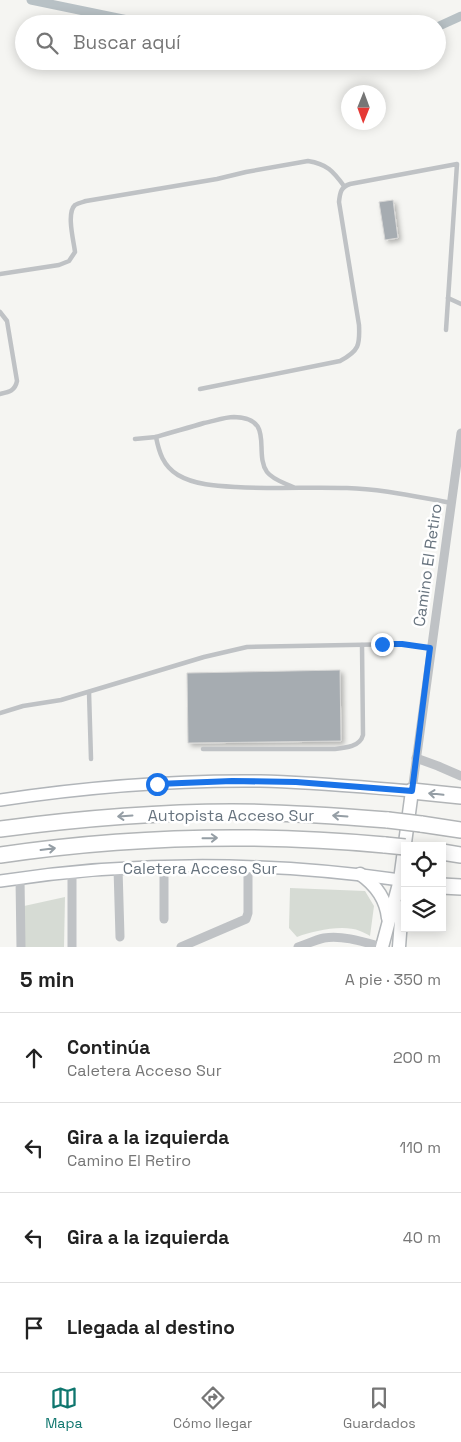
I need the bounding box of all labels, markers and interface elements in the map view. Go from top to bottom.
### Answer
search box [15,15,446,70]
icon: search [33,29,61,57]
text: Buscar aquí [73,30,181,55]
north arrow [341,85,386,130]
street label: Camino El Retiro [408,502,447,628]
route end [371,633,394,656]
route start [146,773,169,796]
one-way arrow [429,789,445,799]
street label: Autopista Acceso Sur [148,805,314,826]
one-way arrow [117,811,133,821]
one-way arrow [332,812,348,821]
one-way arrow [202,833,218,843]
map controls [401,842,446,932]
button: locate [401,842,446,887]
one-way arrow [40,843,56,853]
street label: Caletera Acceso Sur [123,858,277,879]
button: layers [401,887,446,932]
text: 5 min [20,966,74,993]
text: A pie · 350 m [345,969,441,990]
text: Continúa [67,1035,150,1060]
icon: ahead [20,1044,48,1072]
text: 200 m [393,1047,441,1068]
text: Caletera Acceso Sur [67,1060,222,1081]
text: Gira a la izquierda [67,1125,229,1150]
icon: left [20,1134,48,1162]
text: 110 m [399,1137,441,1158]
text: Camino El Retiro [67,1150,191,1171]
icon: left [20,1224,48,1252]
text: Gira a la izquierda [67,1225,229,1250]
text: 40 m [403,1227,441,1248]
icon: arrive [20,1314,48,1342]
text: Llegada al destino [67,1315,235,1340]
tab: Mapa [45,1384,82,1432]
tab: Cómo llegar [173,1384,252,1432]
tab: Guardados [343,1384,416,1432]

